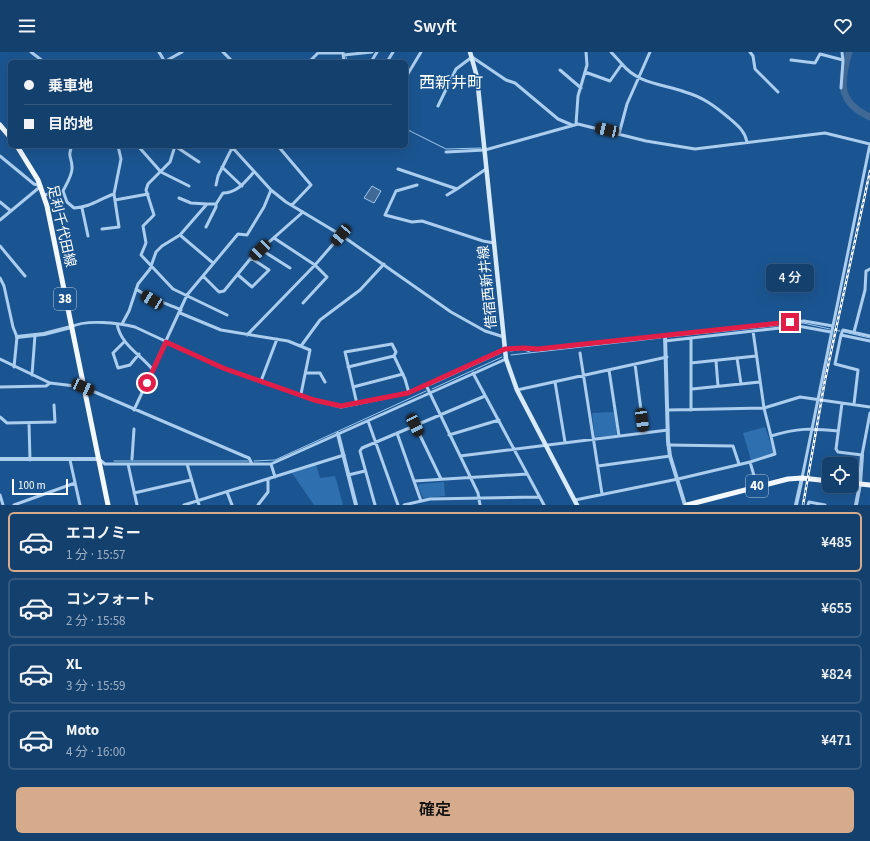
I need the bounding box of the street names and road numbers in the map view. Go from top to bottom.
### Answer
street label: 足利千代田線 [42,183,80,269]
street label: 借宿西新井線 [474,244,502,330]
road number: 38 [54,288,76,310]
road number: 40 [746,475,768,497]

